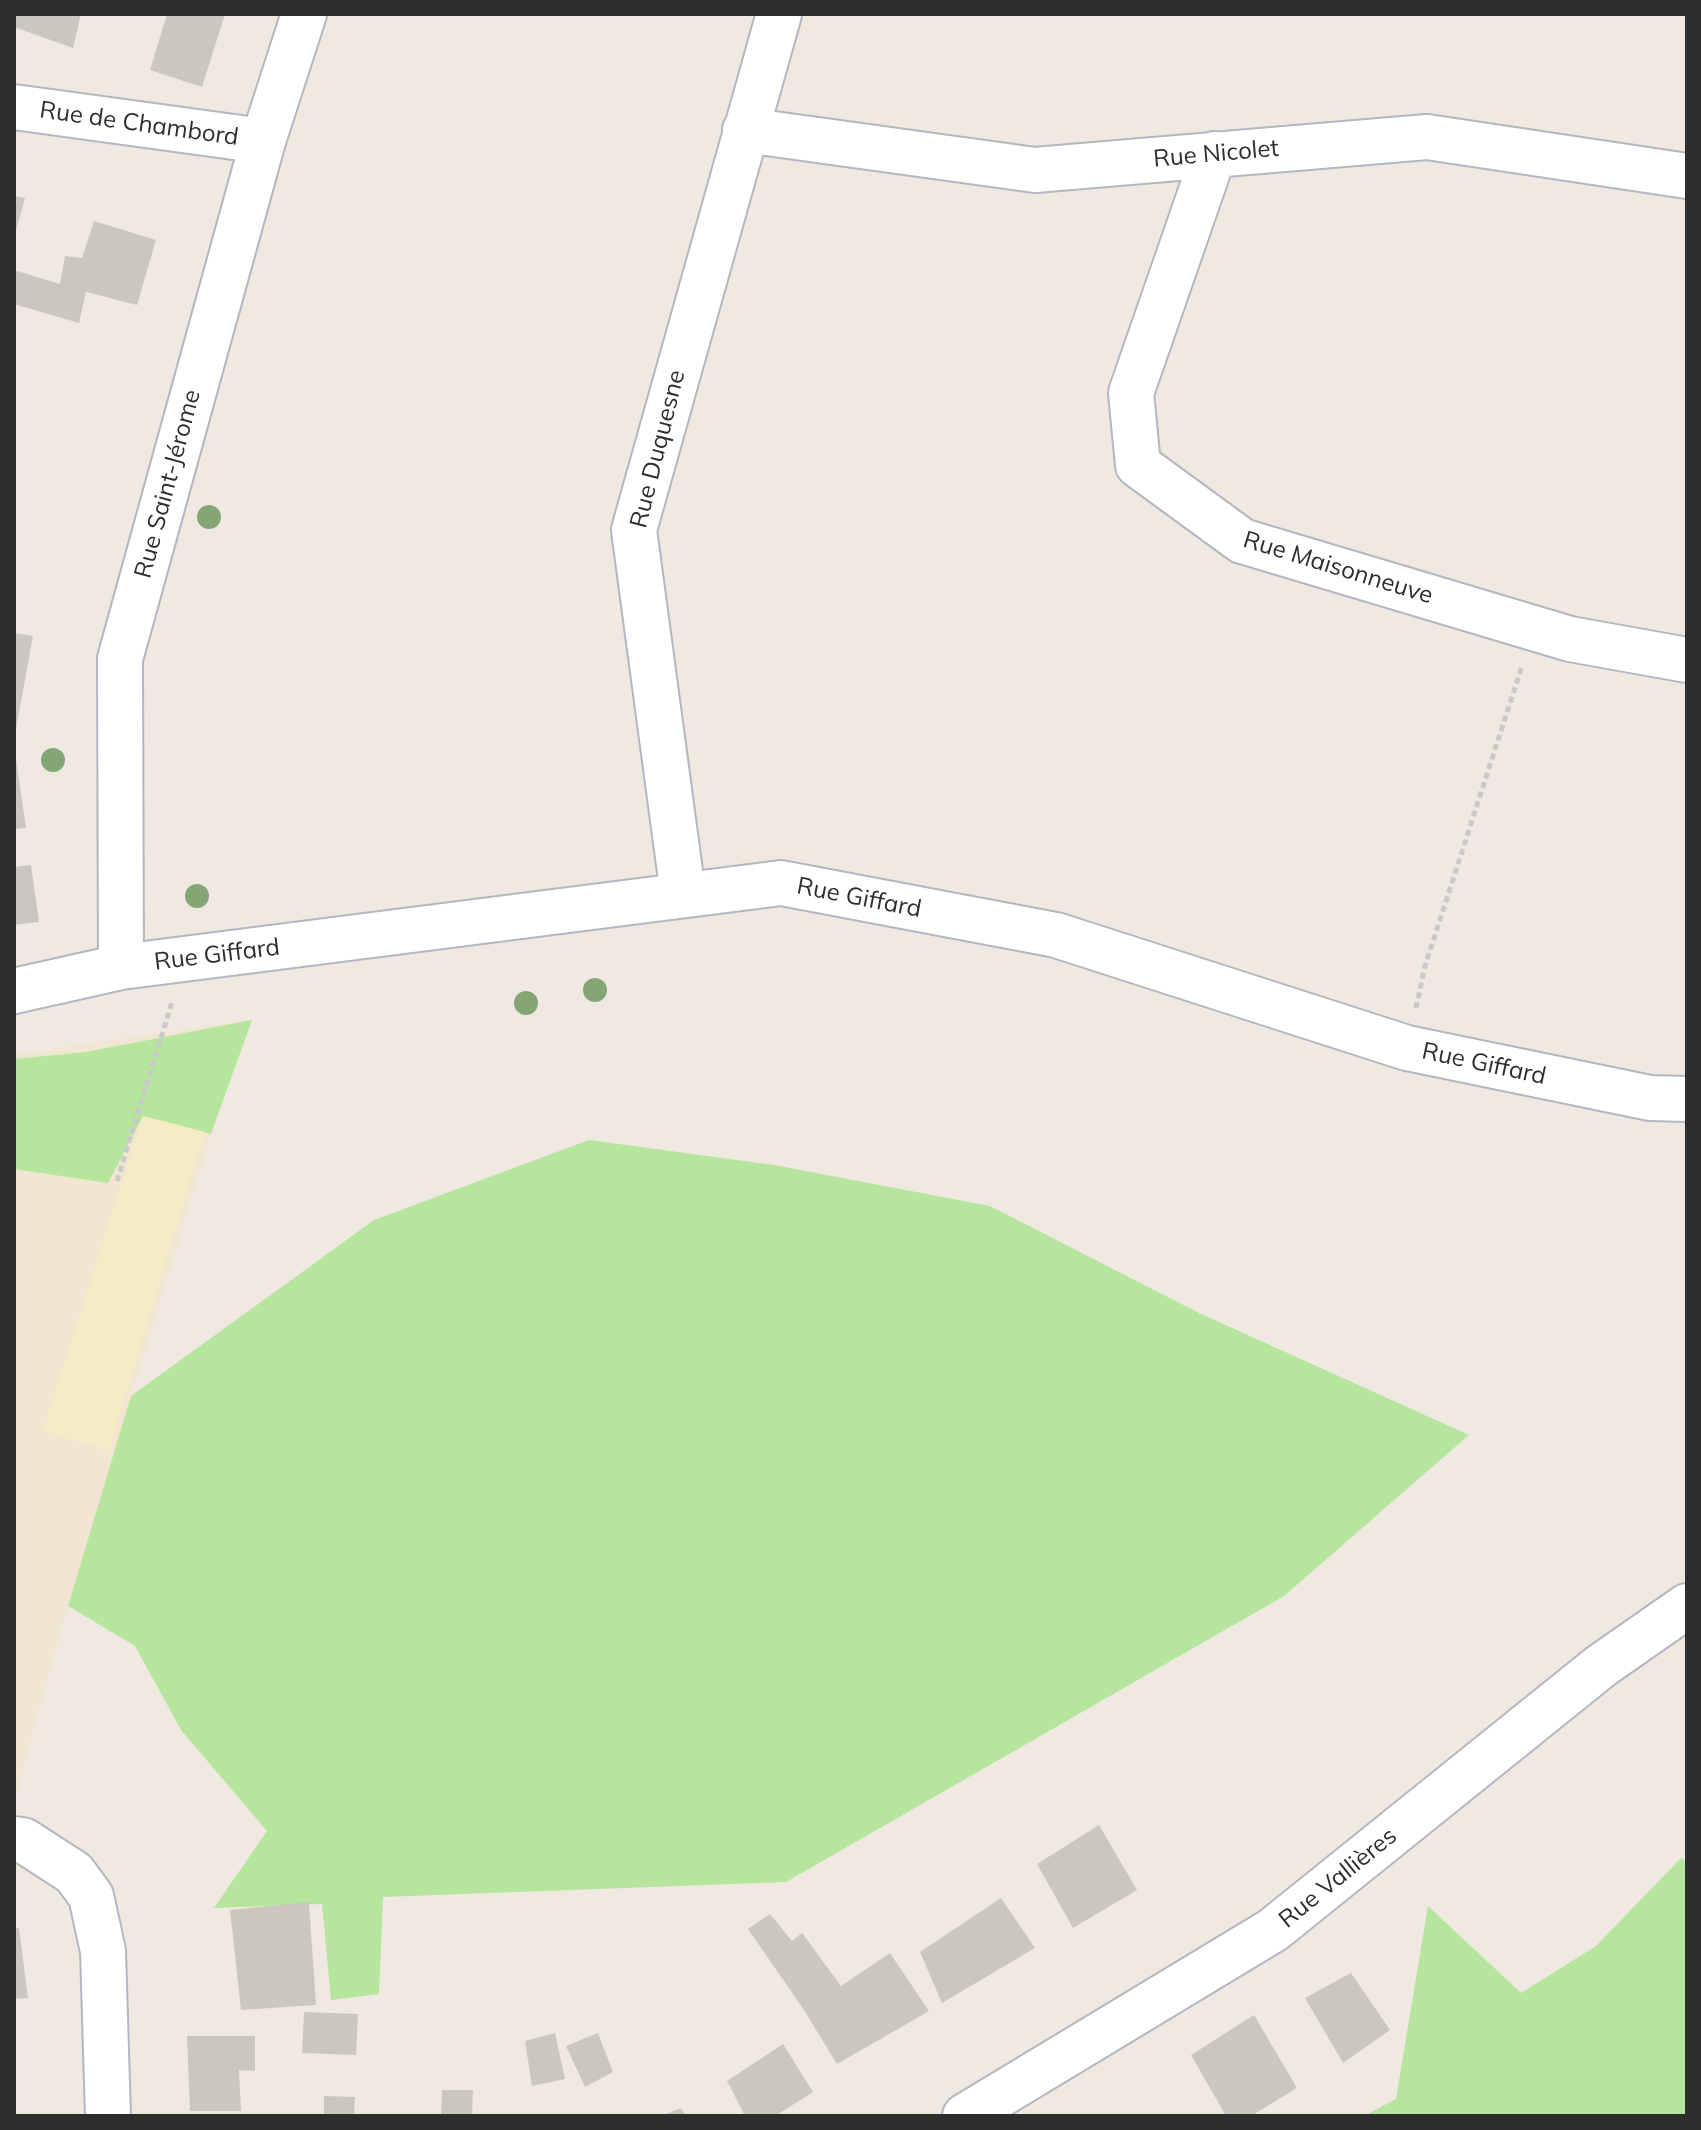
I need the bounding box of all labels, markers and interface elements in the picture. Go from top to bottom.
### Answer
street label: Rue de Chambord [38,96,240,152]
street label: Rue Nicolet [1152,134,1280,174]
street label: Rue Duquesne [624,367,692,531]
street label: Rue Saint-Jérome [129,387,207,581]
street label: Rue Maisonneuve [1240,525,1436,611]
street label: Rue Giffard [794,872,924,924]
street label: Rue Giffard [153,933,281,977]
street label: Rue Giffard [1419,1037,1549,1091]
street label: Rue Vallières [1273,1822,1403,1934]

